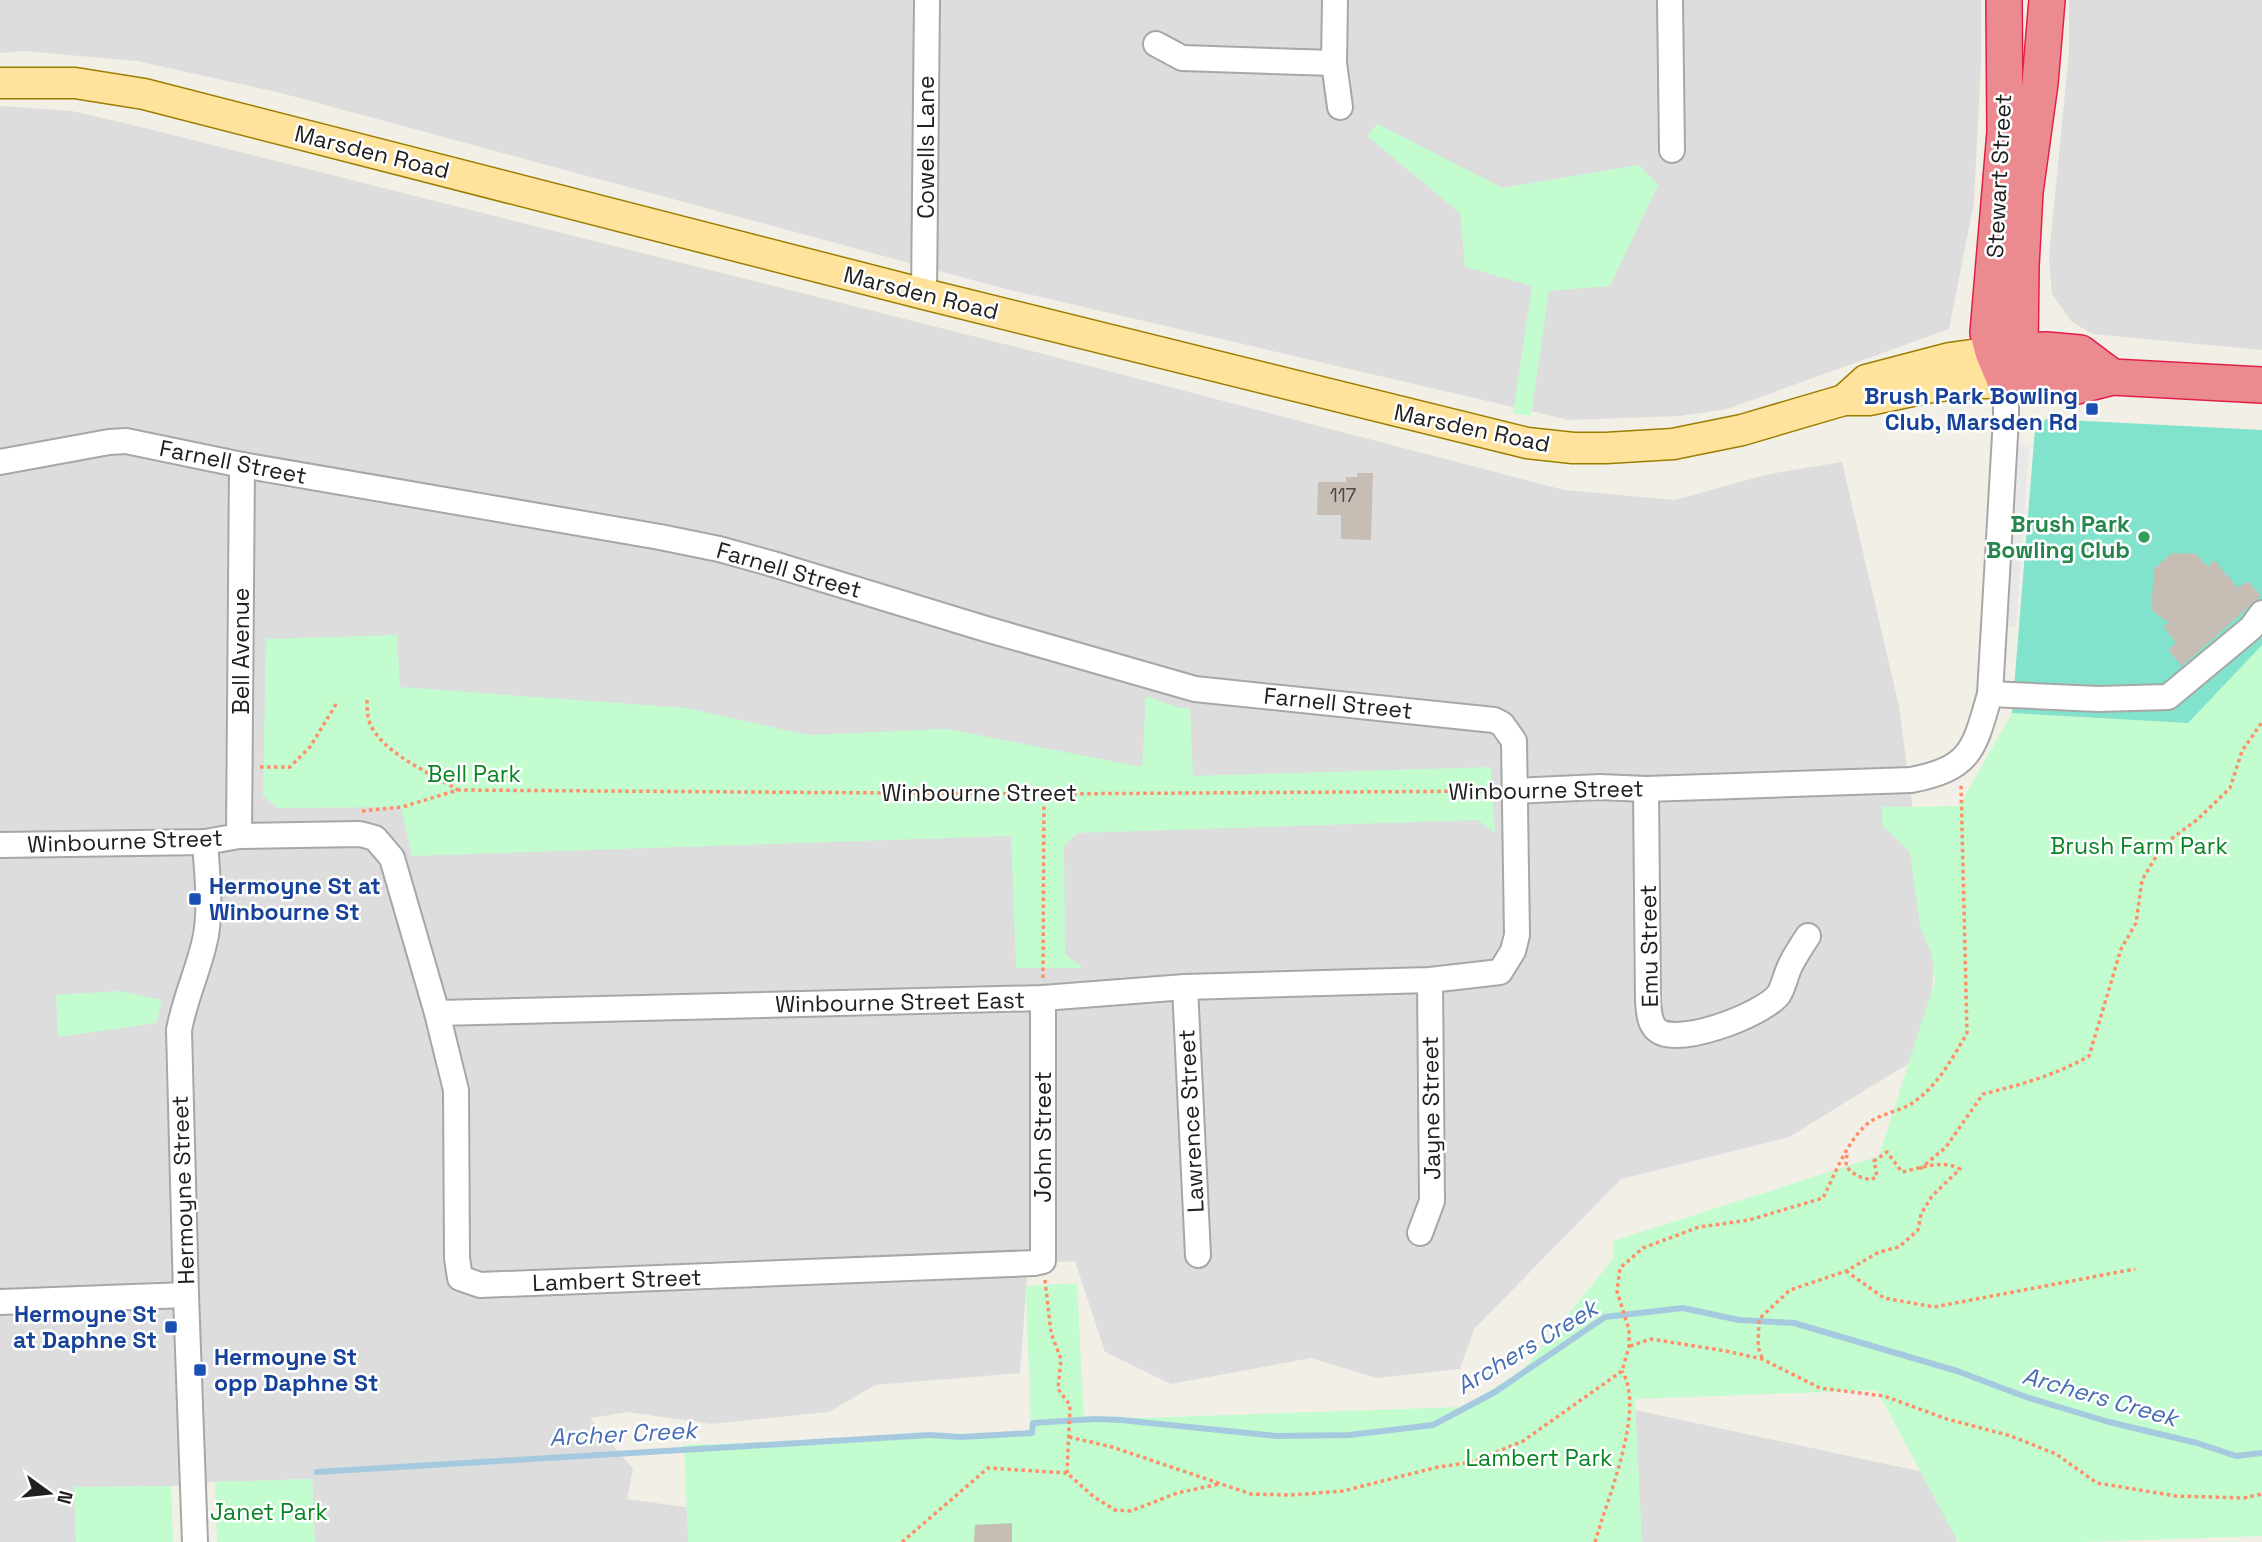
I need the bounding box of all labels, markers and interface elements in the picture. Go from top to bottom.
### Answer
street label: Cowells Lane [911,75,941,219]
street label: Stewart Street [1980,93,2018,259]
street label: Marsden Road [291,118,453,186]
street label: Marsden Road [840,259,1002,327]
place label: Brush Park Bowling Club, Marsden Rd [1864,381,2078,437]
street label: Marsden Road [1391,397,1553,459]
marker: Brush Park Bowling Club, Marsden Rd [2084,401,2100,417]
street label: Farnell Street [157,433,309,491]
house number: 117 [1330,483,1357,508]
place label: Brush Park Bowling Club [1986,509,2130,565]
marker: Brush Park Bowling Club [2136,529,2152,545]
street label: Farnell Street [713,535,865,605]
street label: Bell Avenue [226,588,256,714]
street label: Farnell Street [1262,680,1414,726]
park label: Bell Park [427,759,521,789]
street label: Winbourne Street [1448,773,1644,807]
street label: Winbourne Street [881,778,1077,808]
street label: Winbourne Street [27,823,223,859]
park label: Brush Farm Park [2050,831,2228,861]
place label: Hermoyne St at Winbourne St [209,871,381,927]
street label: Emu Street [1633,884,1665,1008]
marker: Hermoyne St at Winbourne St [187,891,203,907]
street label: Winbourne Street East [775,985,1025,1019]
street label: Lawrence Street [1171,1029,1211,1213]
street label: Jayne Street [1415,1036,1447,1180]
street label: John Street [1028,1071,1058,1203]
street label: Hermoyne Street [165,1095,201,1285]
street label: Lambert Street [532,1262,702,1298]
water label: Archers Creek [1450,1290,1606,1401]
place label: Hermoyne St at Daphne St [13,1299,157,1355]
marker: Hermoyne St at Daphne St [163,1319,179,1335]
place label: Hermoyne St opp Daphne St [214,1342,378,1398]
water label: Archers Creek [2019,1360,2184,1434]
marker: Hermoyne St opp Daphne St [192,1362,208,1378]
water label: Archer Creek [548,1414,701,1453]
park label: Lambert Park [1466,1443,1612,1473]
north arrow [14,1458,84,1528]
text: N [51,1488,79,1507]
park label: Janet Park [210,1497,328,1527]

